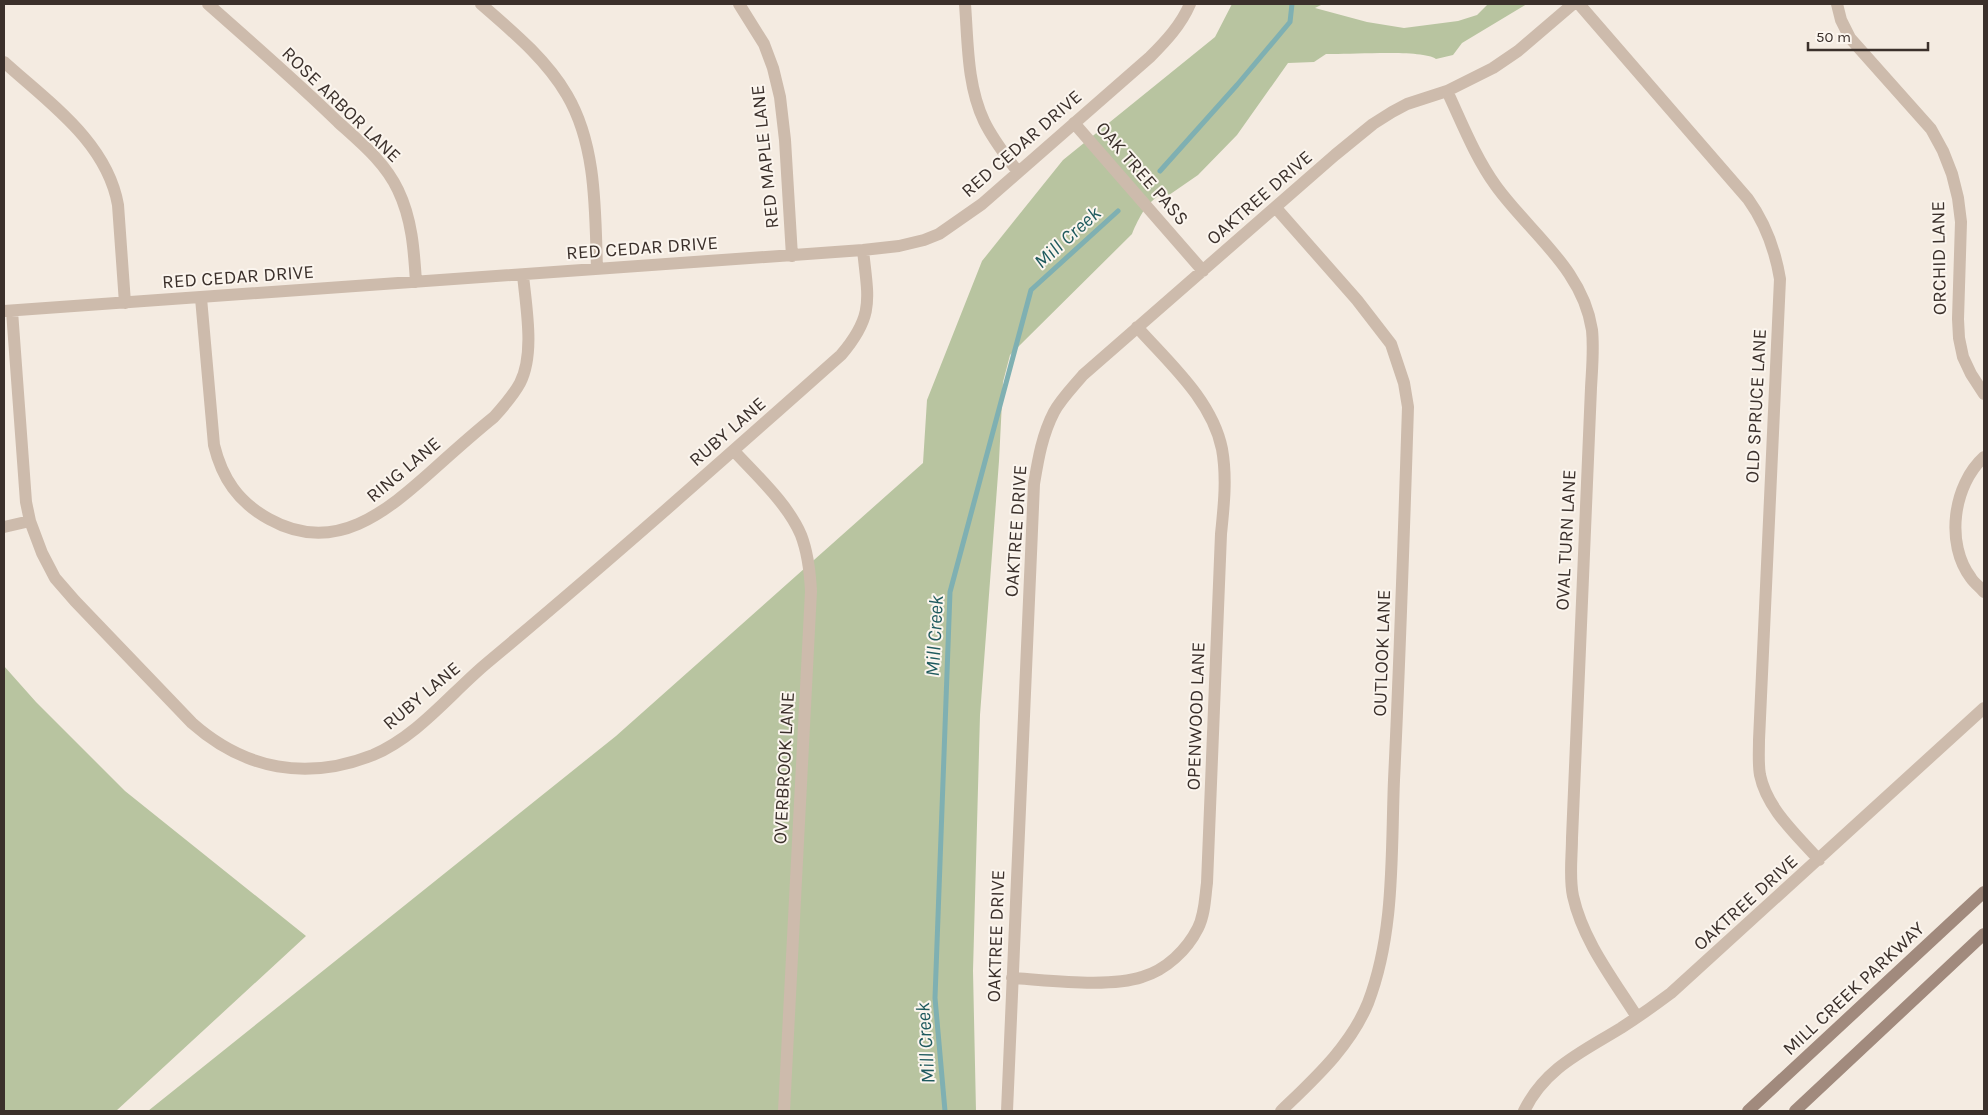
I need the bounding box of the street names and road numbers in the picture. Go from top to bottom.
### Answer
street label: ROSE ARBOR LANE [277,42,405,167]
street label: RED MAPLE LANE [747,84,783,230]
street label: RED CEDAR DRIVE [957,86,1086,202]
street label: OAK TREE PASS [1091,117,1193,230]
street label: OAKTREE DRIVE [1202,146,1317,250]
street label: ORCHID LANE [1927,201,1951,315]
street label: RED CEDAR DRIVE [565,232,719,264]
street label: RED CEDAR DRIVE [161,261,315,293]
street label: OLD SPRUCE LANE [1741,328,1771,484]
street label: RUBY LANE [685,393,770,471]
street label: RING LANE [362,432,445,507]
street label: OAKTREE DRIVE [1000,464,1032,598]
street label: OVAL TURN LANE [1551,469,1581,611]
street label: OUTLOOK LANE [1369,589,1395,717]
street label: OPENWOOD LANE [1182,641,1210,791]
street label: RUBY LANE [378,657,465,734]
street label: OVERBROOK LANE [769,691,799,845]
street label: OAKTREE DRIVE [1689,850,1802,955]
street label: OAKTREE DRIVE [983,869,1009,1003]
street label: MILL CREEK PARKWAY [1778,917,1929,1060]

